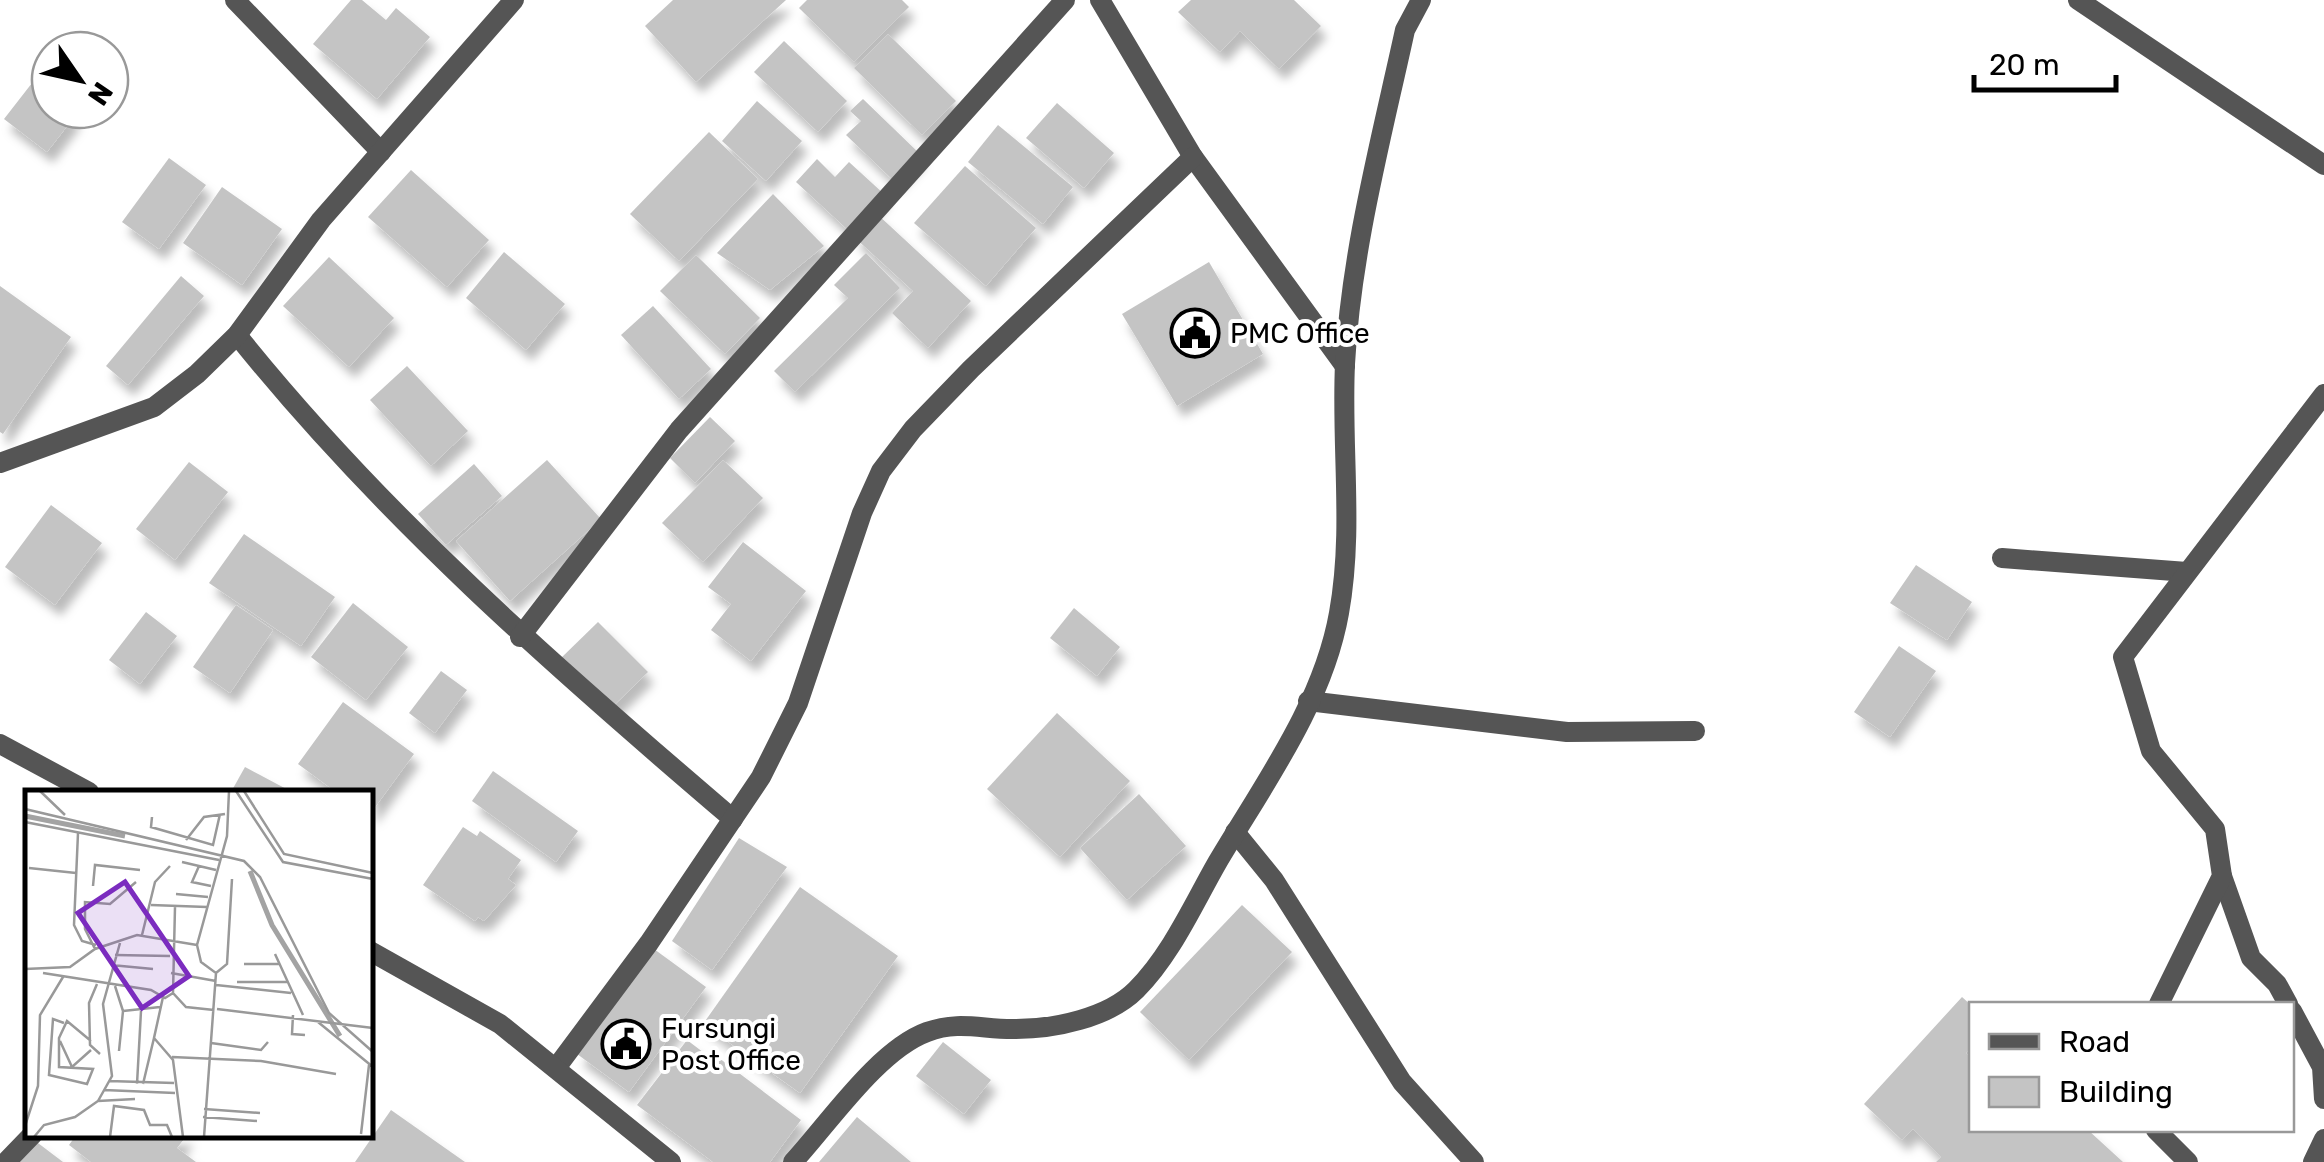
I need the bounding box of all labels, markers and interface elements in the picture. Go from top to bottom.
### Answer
north arrow [30,30,130,130]
scale bar [1974,30,2116,92]
text: 20 m [1989,47,2060,83]
text: N [81,76,120,111]
public building icon: PMC Office [1169,307,1221,359]
place label: PMC Office [1230,317,1370,350]
inset map [25,790,372,1137]
legend [1969,1002,2294,1132]
place label: Fursungi Post Office [661,1012,801,1077]
public building icon: Fursungi Post Office [600,1018,652,1070]
text: Road [2059,1024,2130,1060]
text: Building [2059,1074,2173,1110]

